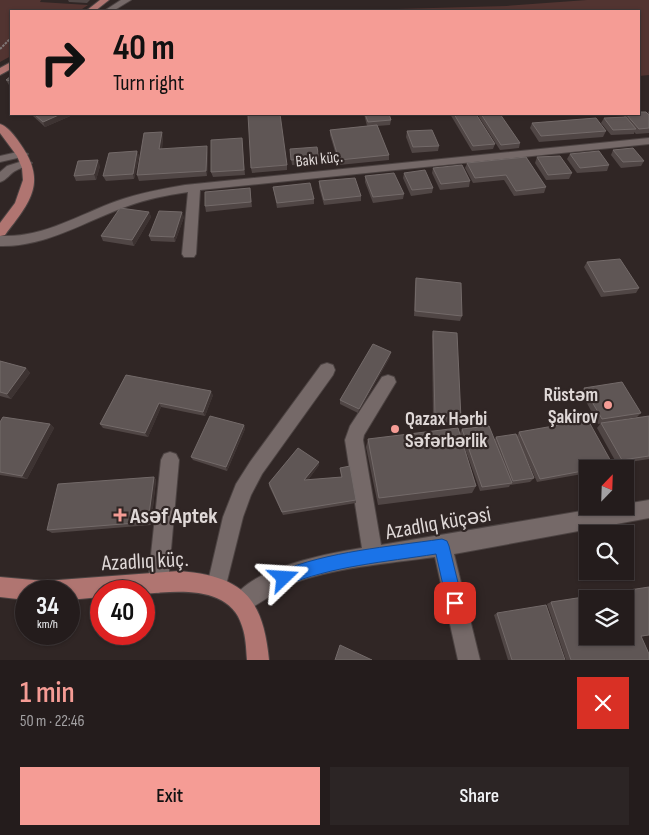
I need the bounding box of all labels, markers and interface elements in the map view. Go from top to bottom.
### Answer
text: 40 m [113,27,175,70]
icon: right [30,30,95,95]
text: Turn right [113,70,184,97]
street label: Bakı küç. [295,148,344,171]
place label: Rüstəm Şakirov [544,384,598,429]
marker: Rüstəm Şakirov [602,399,614,411]
place label: Qazax Hərbi Səfərbərlik [405,408,487,453]
marker: Qazax Hərbi Səfərbərlik [389,423,401,435]
north arrow [579,460,634,515]
map controls [579,460,634,645]
street label: Azadlıq küçəsi [382,501,493,546]
place label: Asəf Aptek [129,503,218,530]
marker: Asəf Aptek [114,509,126,521]
button: search [579,525,634,580]
street label: Azadlıq küç. [100,546,189,577]
position arrow [257,551,309,603]
speed limit sign: 40 [90,580,155,645]
pin [434,582,476,624]
icon: arrive [441,589,469,617]
button: layers [579,590,634,645]
text: 34 [36,591,59,622]
text: km/h [37,617,58,632]
text: 1 min [20,675,75,711]
button: close [577,677,629,729]
text: 50 m · 22:46 [20,712,85,731]
button: Exit [20,767,320,825]
button: Share [330,767,629,825]

